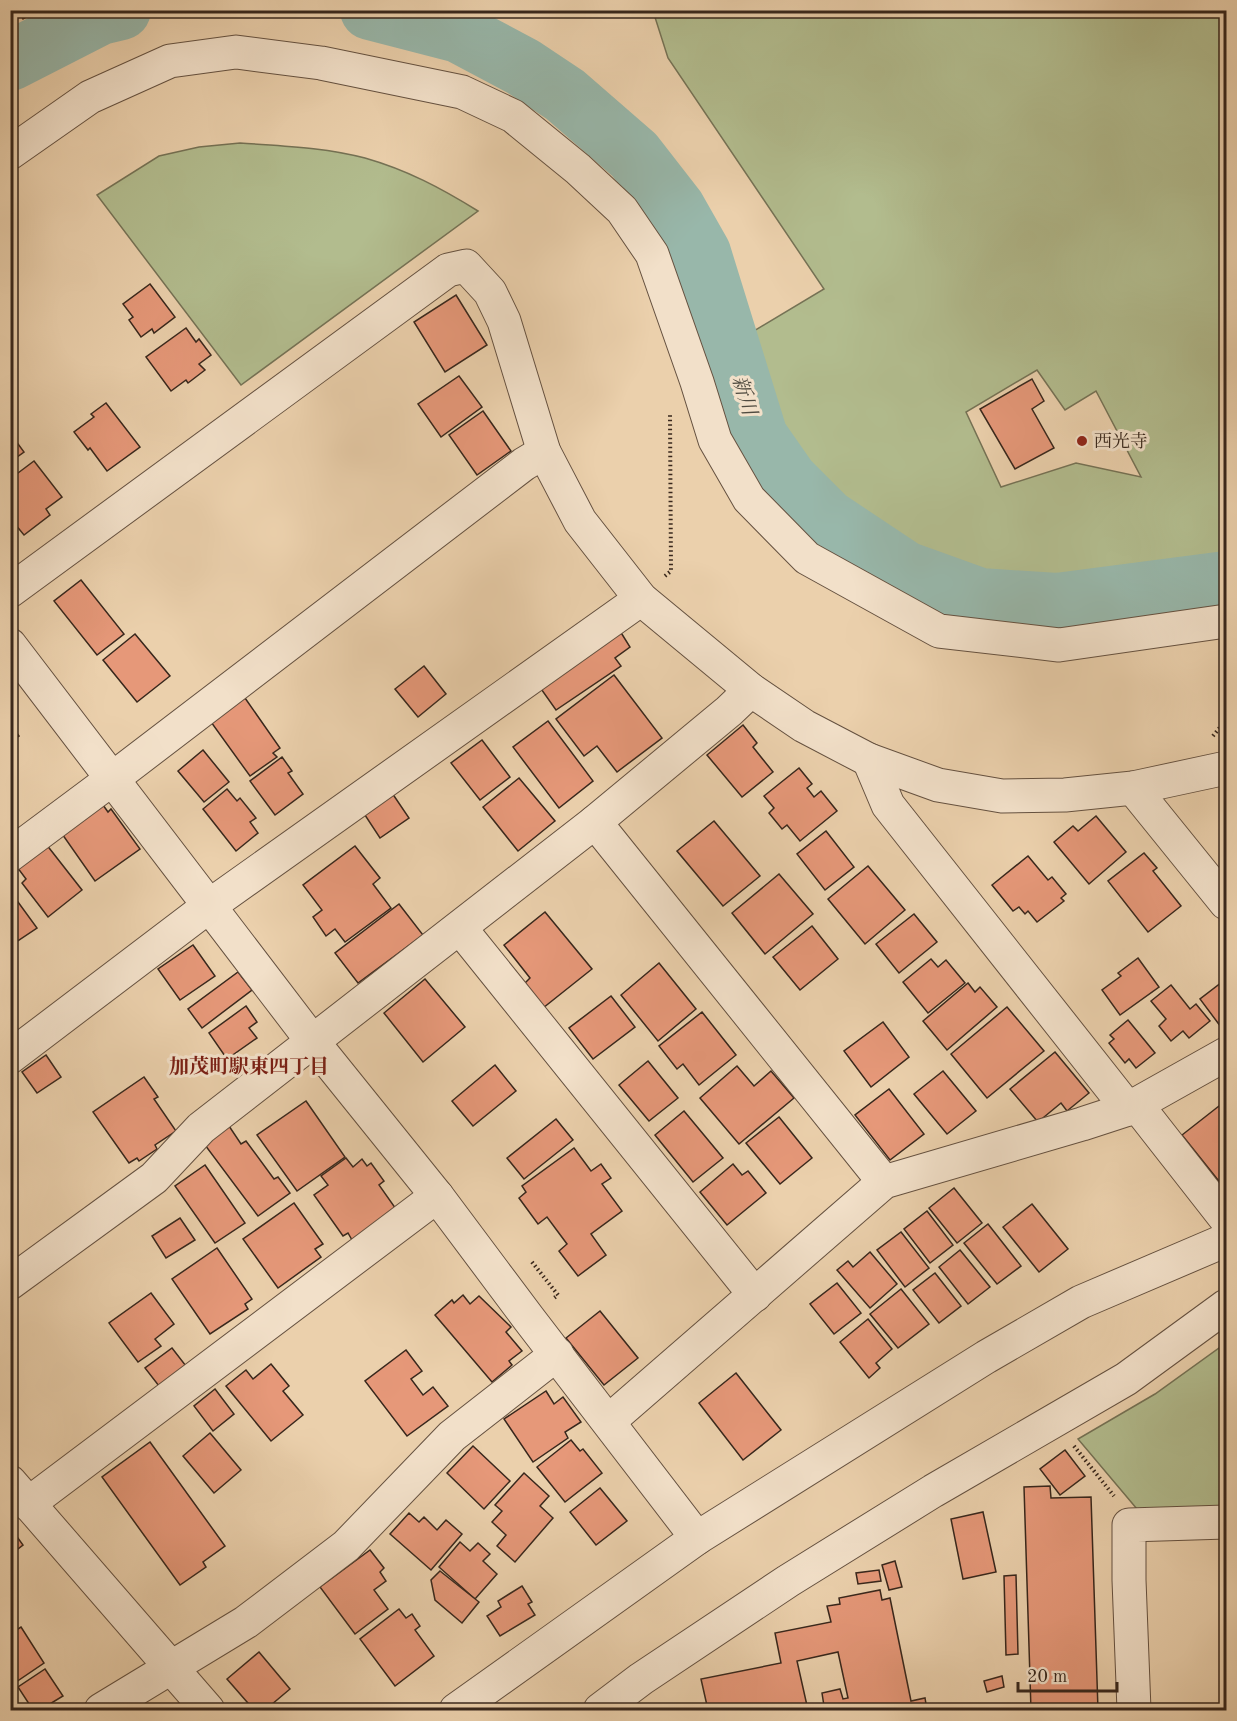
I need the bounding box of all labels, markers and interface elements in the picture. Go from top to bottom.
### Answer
water label: 新川 [728,373,761,420]
place label: 西光寺 [1094,431,1148,451]
marker: 西光寺 [1075,434,1089,448]
district label: 加茂町駅東四丁目 [169,1055,329,1078]
scale bar [1018,1655,1117,1693]
text: 20 m [1027,1668,1067,1686]

